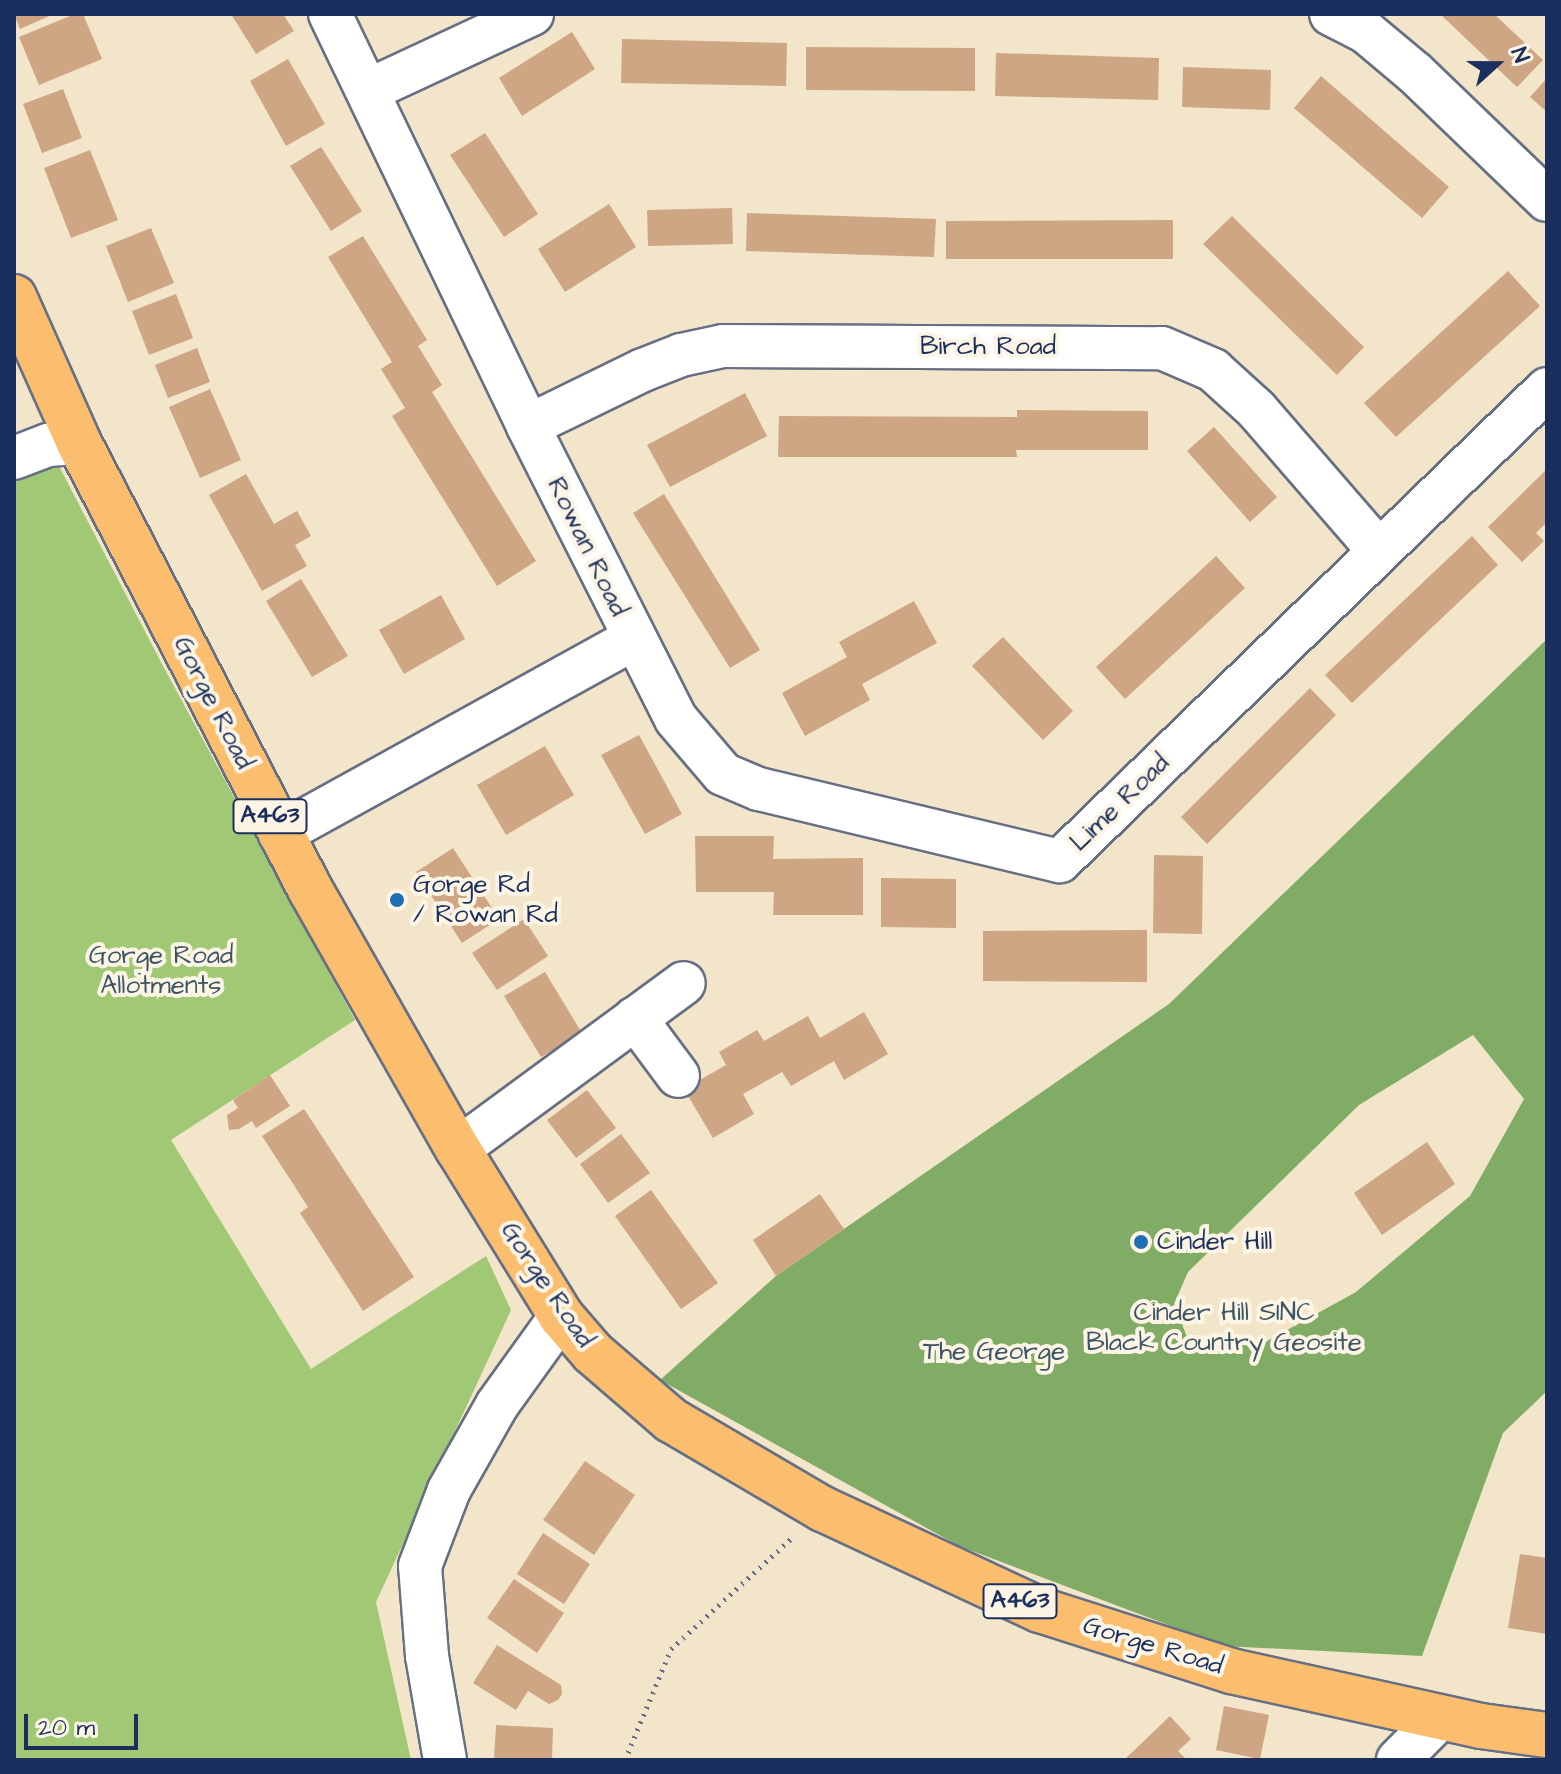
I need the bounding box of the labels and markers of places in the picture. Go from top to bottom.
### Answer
place label: Gorge Rd / Rowan Rd [413,869,558,930]
marker: Gorge Rd / Rowan Rd [388,891,406,909]
place label: Cinder Hill [1157,1226,1272,1258]
marker: Cinder Hill [1132,1233,1150,1251]

